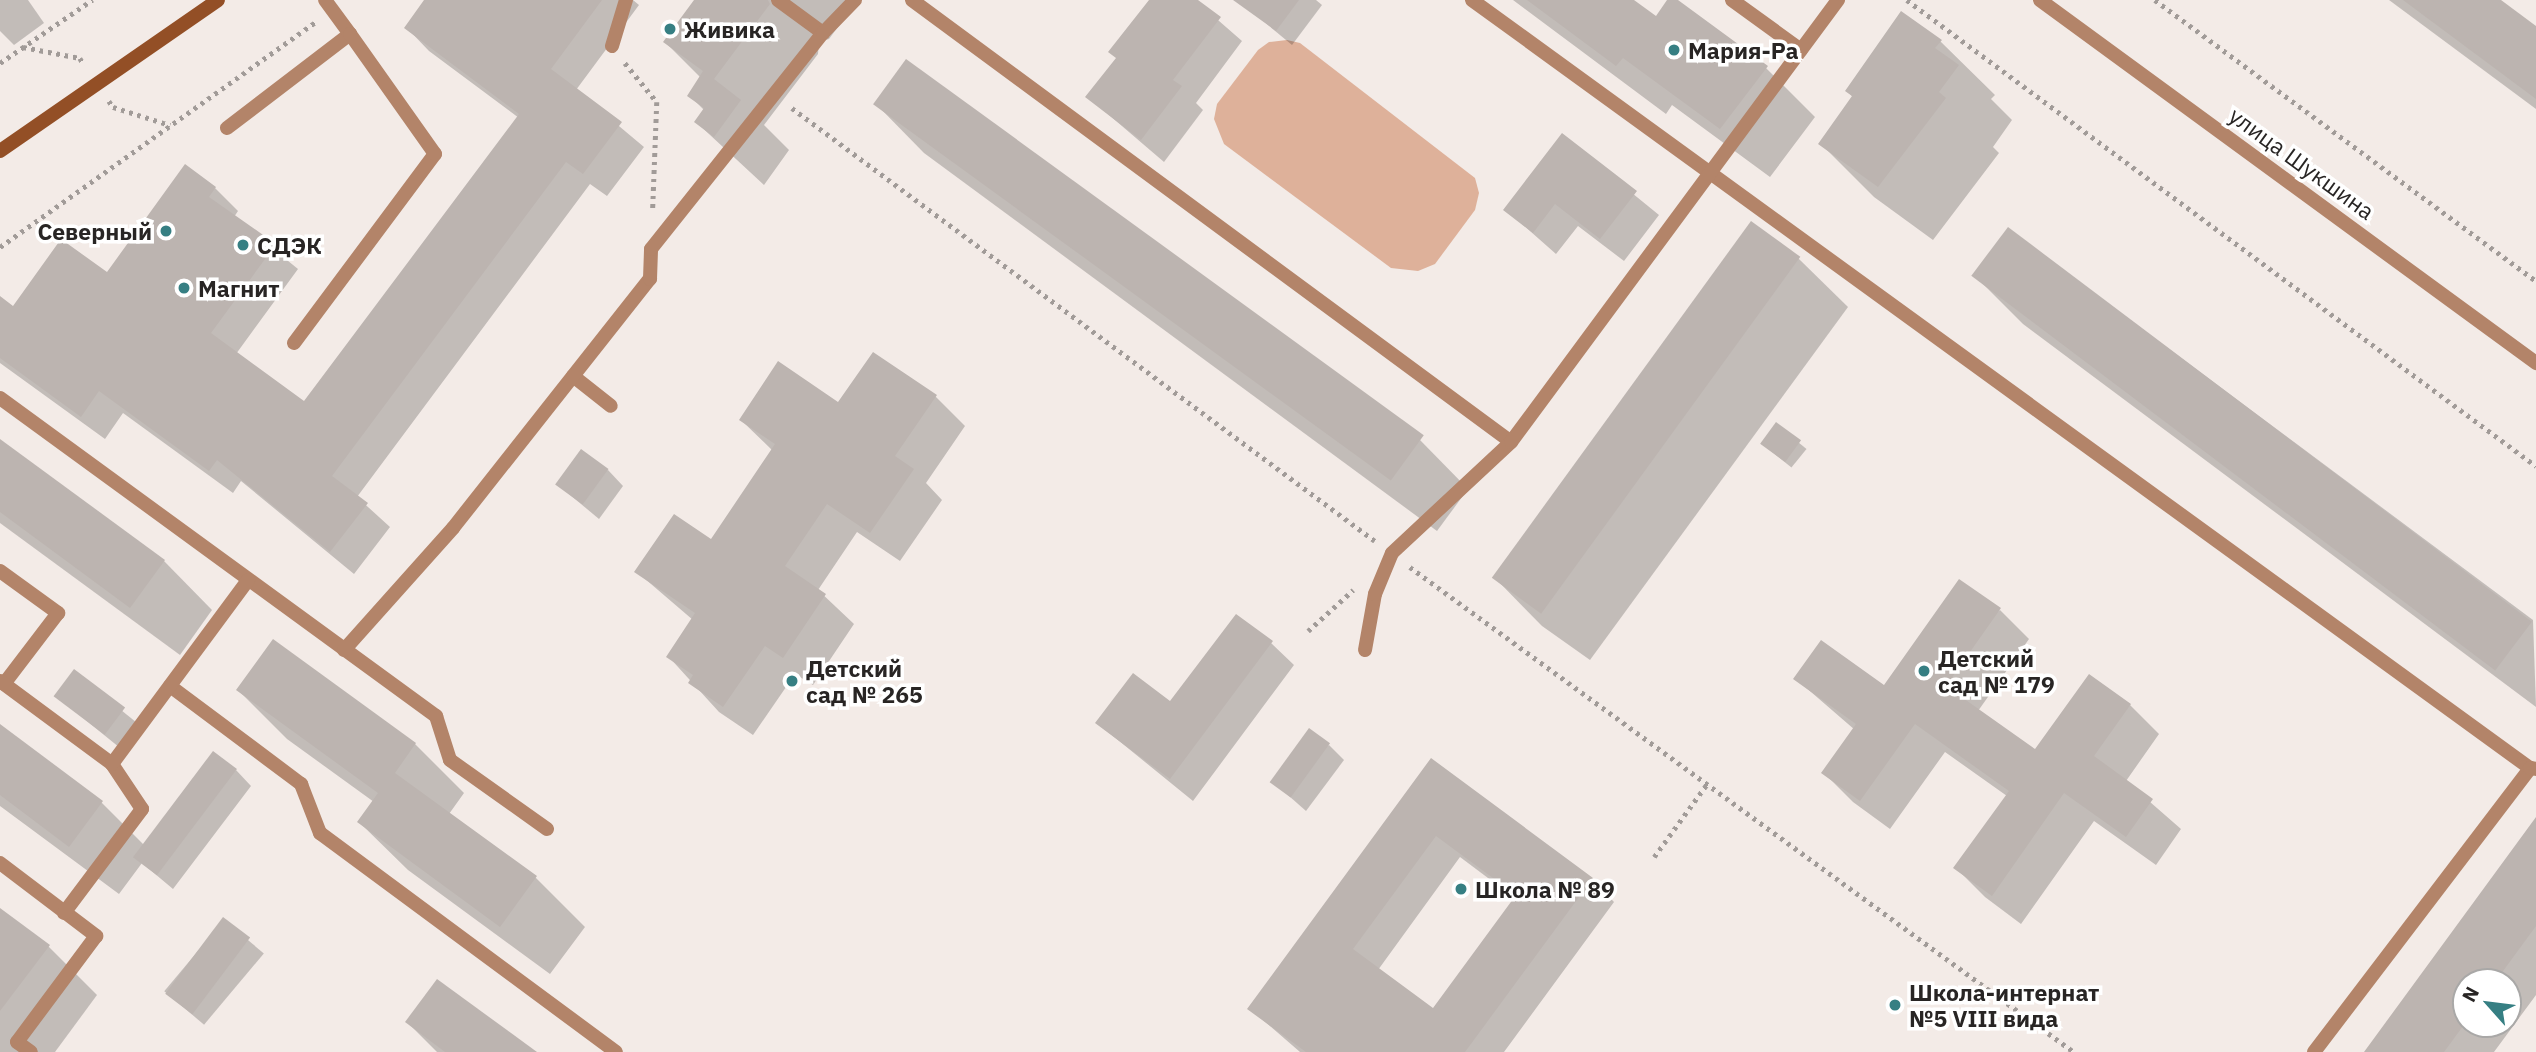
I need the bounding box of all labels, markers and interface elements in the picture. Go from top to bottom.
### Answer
place label: Живика [684,15,775,43]
marker: Живика [662,21,678,37]
place label: Мария-Ра [1688,36,1799,64]
marker: Мария-Ра [1666,42,1682,58]
street label: улица Шукшина [2224,101,2380,225]
place label: Северный [37,217,152,245]
marker: Северный [158,223,174,239]
place label: СДЭК [257,231,322,259]
marker: СДЭК [235,237,251,253]
place label: Магнит [198,274,280,302]
marker: Магнит [176,280,192,296]
place label: Детский сад № 179 [1938,644,2055,698]
place label: Детский сад № 265 [806,654,923,708]
marker: Детский сад № 179 [1916,663,1932,679]
marker: Детский сад № 265 [784,673,800,689]
place label: Школа № 89 [1475,875,1615,903]
marker: Школа № 89 [1453,881,1469,897]
north arrow [2452,968,2522,1038]
place label: Школа-интернат №5 VIII вида [1909,978,2099,1032]
text: N [2456,982,2484,1006]
marker: Школа-интернат №5 VIII вида [1887,997,1903,1013]

